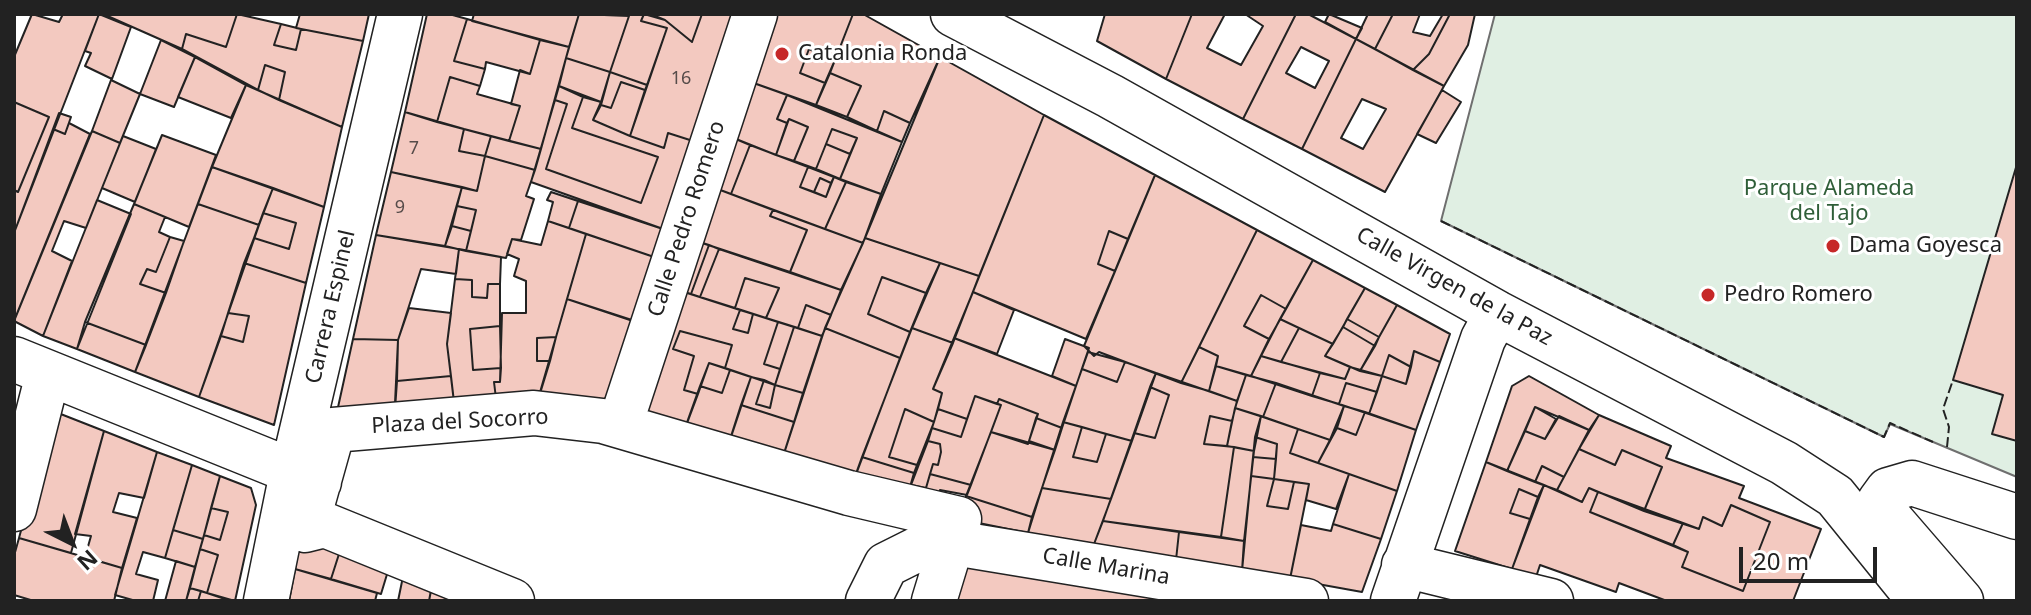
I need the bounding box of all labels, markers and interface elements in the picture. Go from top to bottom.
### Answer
place label: Catalonia Ronda [798,41,967,67]
marker: Catalonia Ronda [773,45,791,63]
house number: 16 [671,68,691,90]
street label: Calle Pedro Romero [643,118,731,320]
house number: 7 [409,138,419,160]
park label: Parque Alameda del Tajo [1744,176,1914,228]
house number: 9 [395,197,405,219]
street label: Calle Virgen de la Paz [1351,222,1557,352]
street label: Carrera Espinel [301,228,361,386]
place label: Dama Goyesca [1849,233,2002,259]
marker: Dama Goyesca [1824,237,1842,255]
place label: Pedro Romero [1724,282,1873,308]
marker: Pedro Romero [1699,286,1717,304]
street label: Plaza del Socorro [371,404,549,440]
north arrow [32,503,112,583]
scale bar [1743,531,1881,581]
street label: Calle Marina [1040,543,1172,591]
text: N [71,544,105,578]
text: 20 m [1753,544,1809,577]

